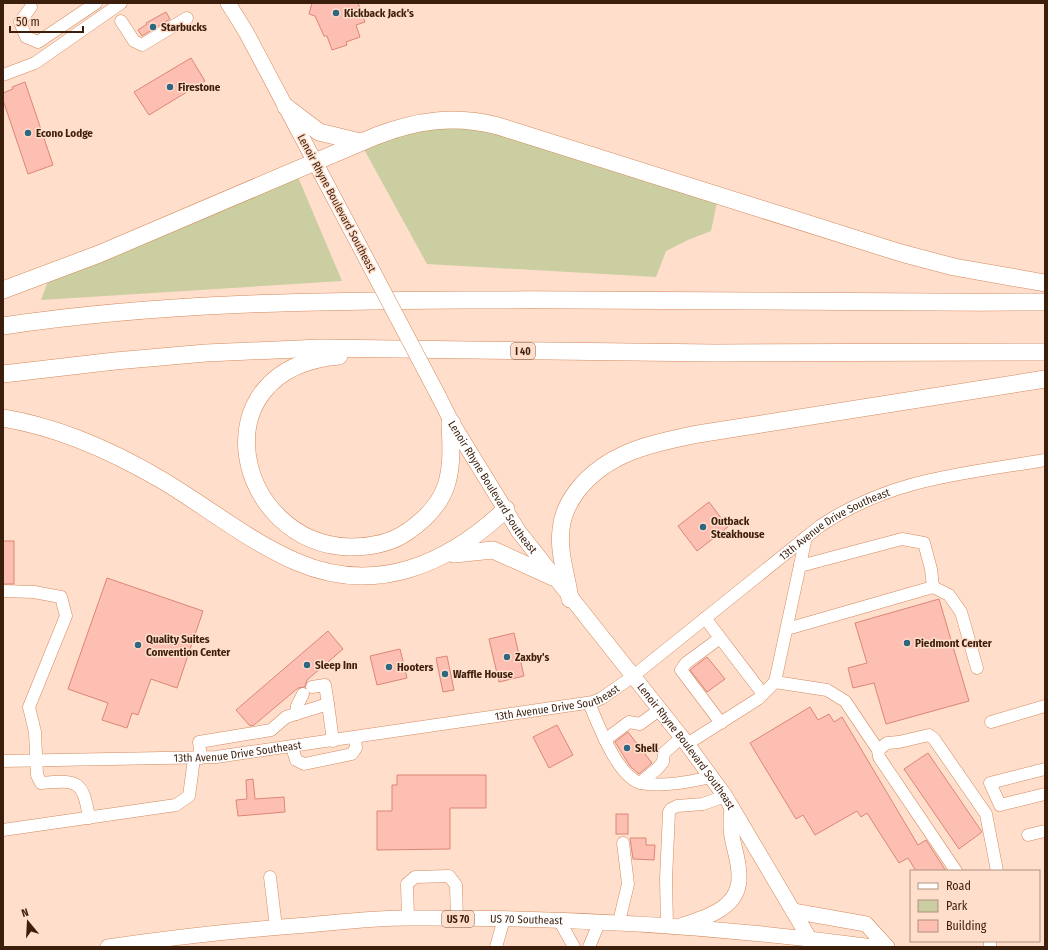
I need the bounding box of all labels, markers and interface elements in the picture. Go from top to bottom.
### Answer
place label: Kickback Jack's [344,7,414,20]
scale bar [10,8,83,34]
marker: Kickback Jack's [331,8,341,18]
text: 50 m [16,15,40,29]
place label: Starbucks [161,21,207,34]
marker: Starbucks [148,22,158,32]
place label: Firestone [178,81,221,94]
marker: Firestone [165,82,175,92]
place label: Econo Lodge [36,127,93,140]
marker: Econo Lodge [23,128,33,138]
street label: Lenoir Rhyne Boulevard Southeast [295,132,379,275]
road number: I 40 [511,343,535,359]
street label: Lenoir Rhyne Boulevard Southeast [445,419,540,557]
street label: 13th Avenue Drive Southeast [777,486,892,563]
place label: Outback Steakhouse [711,515,765,541]
marker: Outback Steakhouse [698,522,708,532]
place label: Quality Suites Convention Center [146,633,231,659]
place label: Piedmont Center [915,637,993,650]
marker: Piedmont Center [902,638,912,648]
marker: Quality Suites Convention Center [133,640,143,650]
place label: Zaxby's [515,651,549,664]
marker: Zaxby's [502,652,512,662]
place label: Sleep Inn [315,659,358,672]
marker: Sleep Inn [302,660,312,670]
place label: Hooters [397,661,434,674]
marker: Hooters [384,662,394,672]
place label: Waffle House [453,668,513,681]
marker: Waffle House [440,669,450,679]
street label: Lenoir Rhyne Boulevard Southeast [634,681,738,812]
street label: 13th Avenue Drive Southeast [494,682,622,723]
street label: 13th Avenue Drive Southeast [174,739,303,765]
place label: Shell [635,742,659,755]
marker: Shell [622,743,632,753]
legend [910,870,1040,942]
text: Road [946,879,971,893]
text: Park [946,899,968,913]
north arrow [8,902,48,942]
text: N [20,906,30,920]
road number: US 70 [442,911,474,927]
street label: US 70 Southeast [490,912,563,927]
text: Building [946,919,987,933]

